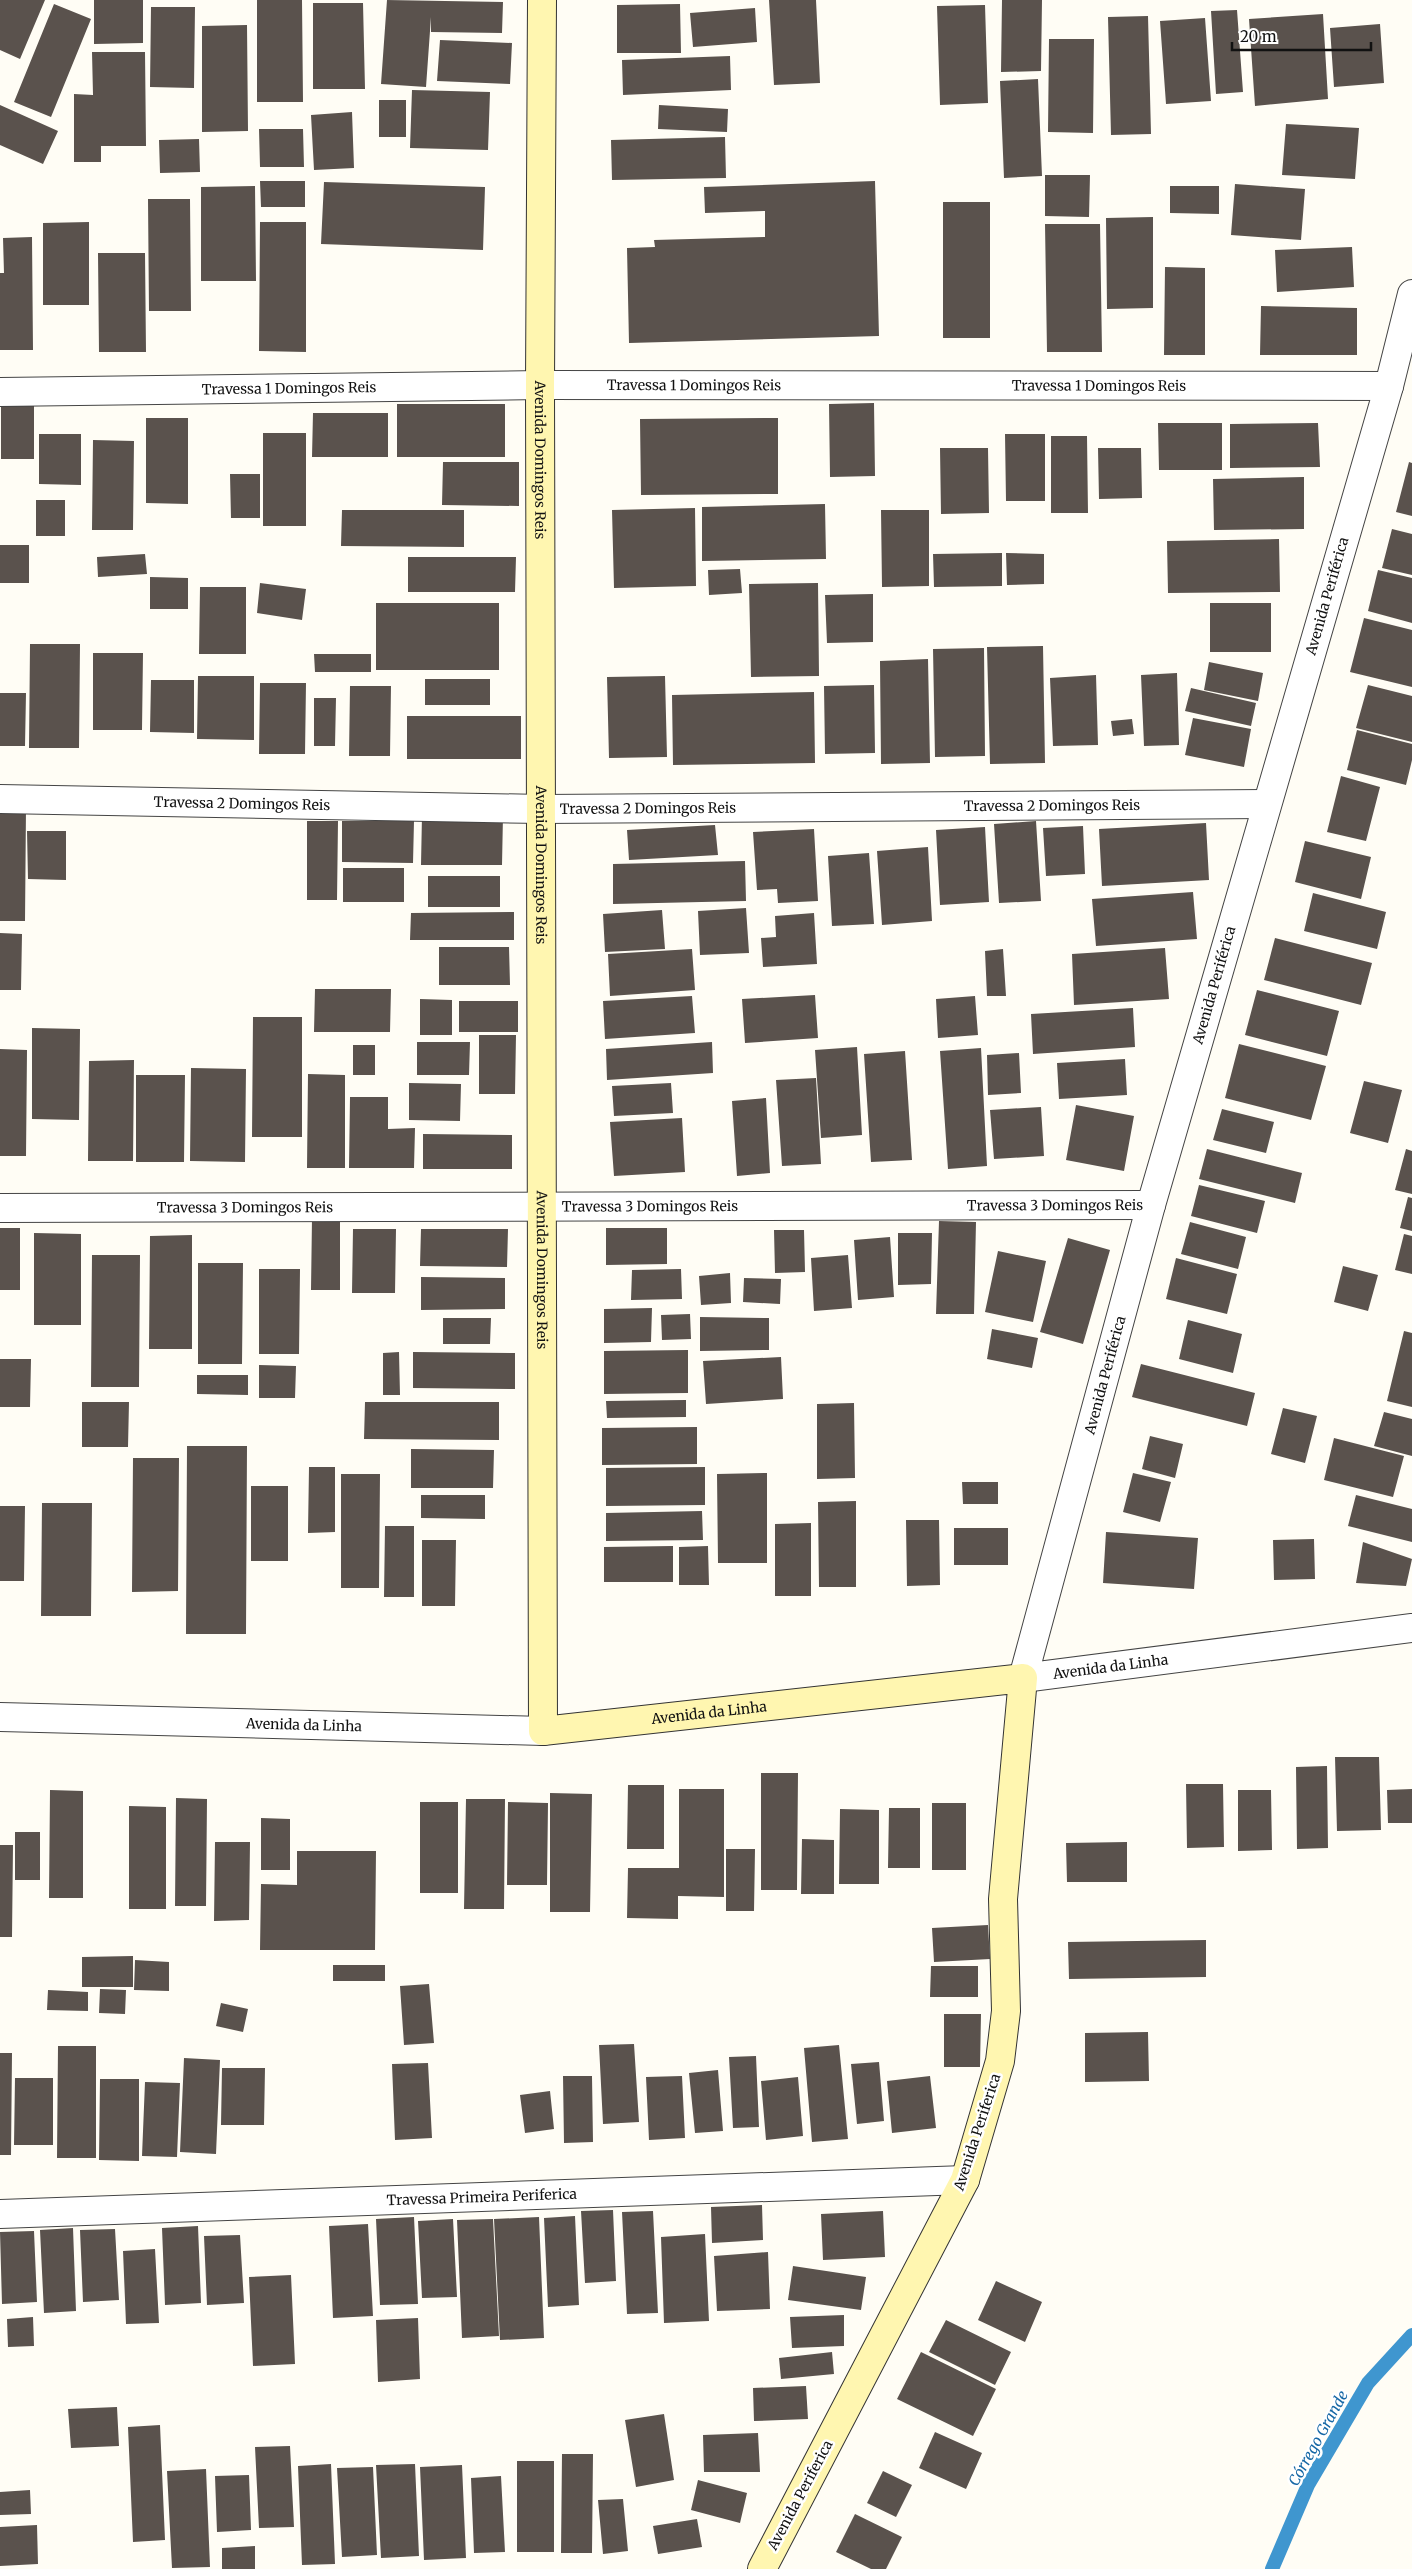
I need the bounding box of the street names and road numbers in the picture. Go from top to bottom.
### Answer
street label: Travessa 1 Domingos Reis [607,376,781,394]
street label: Travessa 1 Domingos Reis [1012,377,1186,395]
street label: Travessa 1 Domingos Reis [202,378,377,398]
street label: Avenida Domingos Reis [531,379,549,540]
street label: Avenida Periférica [1301,534,1353,658]
street label: Avenida Domingos Reis [532,784,550,945]
street label: Travessa 2 Domingos Reis [154,793,331,814]
street label: Travessa 2 Domingos Reis [964,796,1140,815]
street label: Travessa 2 Domingos Reis [560,799,736,818]
street label: Avenida Periférica [1188,923,1240,1047]
street label: Avenida Domingos Reis [533,1189,551,1350]
street label: Travessa 3 Domingos Reis [967,1196,1143,1214]
street label: Travessa 3 Domingos Reis [562,1197,738,1216]
street label: Travessa 3 Domingos Reis [157,1198,333,1217]
street label: Avenida Periférica [1080,1313,1130,1437]
street label: Avenida da Linha [1051,1650,1170,1683]
street label: Avenida da Linha [649,1697,768,1728]
street label: Avenida da Linha [245,1714,363,1735]
street label: Avenida Periferica [949,2071,1005,2194]
street label: Travessa Primeira Periferica [386,2185,578,2209]
street label: Avenida Periferica [763,2437,837,2554]

